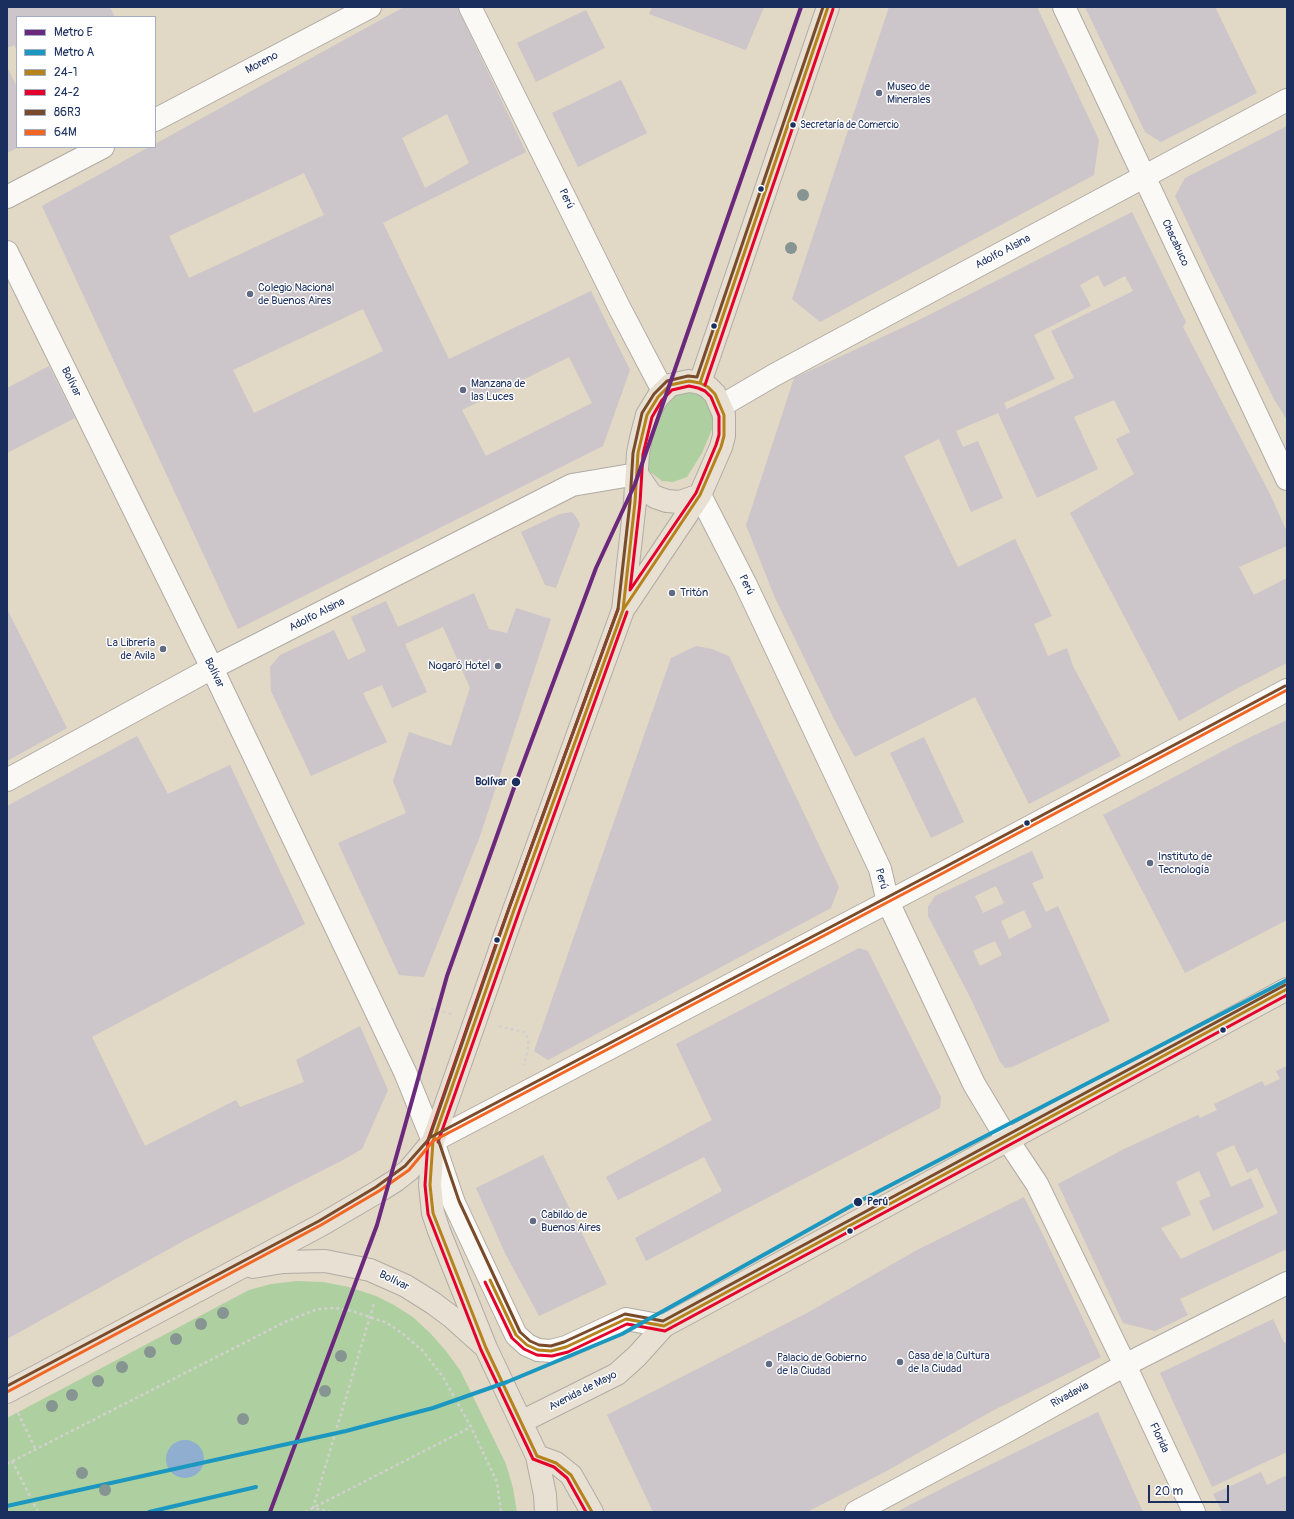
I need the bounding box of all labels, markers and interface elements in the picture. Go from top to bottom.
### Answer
legend [16,16,156,148]
text: Metro E [54,25,93,40]
text: Metro A [54,45,94,60]
street label: Moreno [243,49,281,77]
text: 24-1 [54,65,77,80]
place label: Museo de Minerales [887,80,930,106]
text: 24-2 [54,85,80,100]
marker: Museo de Minerales [874,88,884,98]
text: 86R3 [54,105,81,120]
place label: Secretaría de Comercio [800,119,899,131]
marker: Secretaría de Comercio [788,120,798,130]
text: 64M [54,125,77,140]
unlabelled marker [756,184,766,194]
street label: Perú [555,187,577,211]
street label: Chacabuco [1158,217,1192,269]
street label: Adolfo Alsina [973,232,1033,272]
place label: Colegio Nacional de Buenos Aires [258,281,334,307]
marker: Colegio Nacional de Buenos Aires [245,289,255,299]
unlabelled marker [709,321,719,331]
street label: Bolívar [58,365,84,399]
place label: Manzana de las Luces [471,377,525,403]
marker: Manzana de las Luces [458,385,468,395]
street label: Perú [735,573,757,597]
place label: Tritón [680,586,708,600]
marker: Tritón [667,588,677,598]
street label: Adolfo Alsina [287,595,347,635]
place label: La Librería de Avila [106,636,155,662]
marker: La Librería de Avila [158,644,168,654]
street label: Bolívar [201,656,227,690]
place label: Nogaró Hotel [428,659,490,673]
marker: Nogaró Hotel [493,661,503,671]
place label: Bolívar [475,775,507,789]
marker: Bolívar [510,776,522,788]
unlabelled marker [1022,818,1032,828]
place label: Instituto de Tecnología [1158,850,1212,876]
marker: Instituto de Tecnología [1145,858,1155,868]
street label: Perú [872,867,890,891]
unlabelled marker [492,935,502,945]
unlabelled marker [1218,1025,1228,1035]
place label: Perú [867,1195,888,1209]
marker: Perú [852,1196,864,1208]
place label: Cabildo de Buenos Aires [541,1208,601,1234]
marker: Cabildo de Buenos Aires [528,1216,538,1226]
unlabelled marker [845,1226,855,1236]
street label: Bolívar [377,1268,411,1294]
place label: Casa de la Cultura de la Ciudad [908,1349,990,1375]
place label: Palacio de Gobierno de la Ciudad [777,1351,867,1377]
marker: Casa de la Cultura de la Ciudad [895,1357,905,1367]
marker: Palacio de Gobierno de la Ciudad [764,1359,774,1369]
street label: Avenida de Mayo [547,1368,619,1414]
street label: Rivadavia [1049,1379,1091,1411]
street label: Florida [1146,1421,1172,1455]
scale bar [1150,1477,1231,1503]
text: 20 m [1155,1484,1183,1499]

